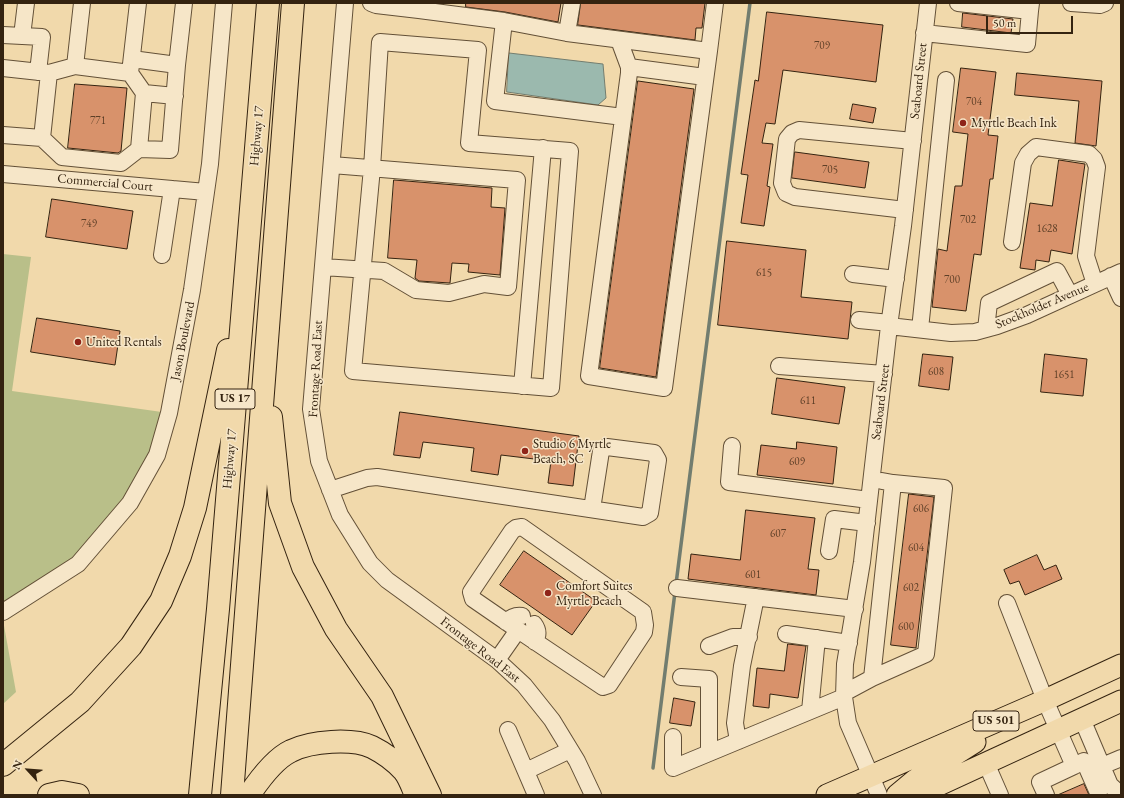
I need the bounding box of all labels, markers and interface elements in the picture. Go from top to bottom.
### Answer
scale bar [988,8,1075,34]
text: 50 m [993,15,1016,31]
house number: 709 [814,39,830,53]
street label: Seaboard Street [907,42,931,120]
house number: 704 [966,95,982,109]
street label: Highway 17 [247,105,267,167]
house number: 771 [90,114,106,128]
place label: Myrtle Beach Ink [971,115,1057,131]
marker: Myrtle Beach Ink [958,118,968,128]
house number: 705 [822,163,838,177]
street label: Commercial Court [57,171,153,195]
house number: 702 [960,213,976,227]
house number: 749 [81,217,97,231]
house number: 1628 [1036,222,1058,236]
house number: 615 [756,266,772,280]
house number: 700 [944,273,960,287]
street label: Stockholder Avenue [993,279,1091,333]
street label: Jason Boulevard [168,300,198,382]
street label: Frontage Road East [306,320,326,418]
place label: United Rentals [86,334,162,350]
marker: United Rentals [73,337,83,347]
street label: Seaboard Street [869,363,893,441]
house number: 608 [928,365,944,379]
house number: 1651 [1053,368,1075,382]
road number: US 17 [215,389,255,409]
house number: 611 [800,394,816,408]
street label: Highway 17 [220,428,240,490]
place label: Studio 6 Myrtle Beach, SC [533,436,611,467]
marker: Studio 6 Myrtle Beach, SC [520,446,530,456]
house number: 609 [789,455,805,469]
house number: 606 [913,502,929,516]
house number: 607 [770,527,786,541]
house number: 604 [908,541,924,555]
house number: 601 [745,568,761,582]
place label: Comfort Suites Myrtle Beach [556,578,632,609]
house number: 602 [903,581,919,595]
marker: Comfort Suites Myrtle Beach [543,588,553,598]
street label: Frontage Road East [437,614,523,686]
house number: 600 [898,620,914,634]
road number: US 501 [973,711,1019,731]
north arrow [8,750,48,790]
text: N [9,758,25,772]

